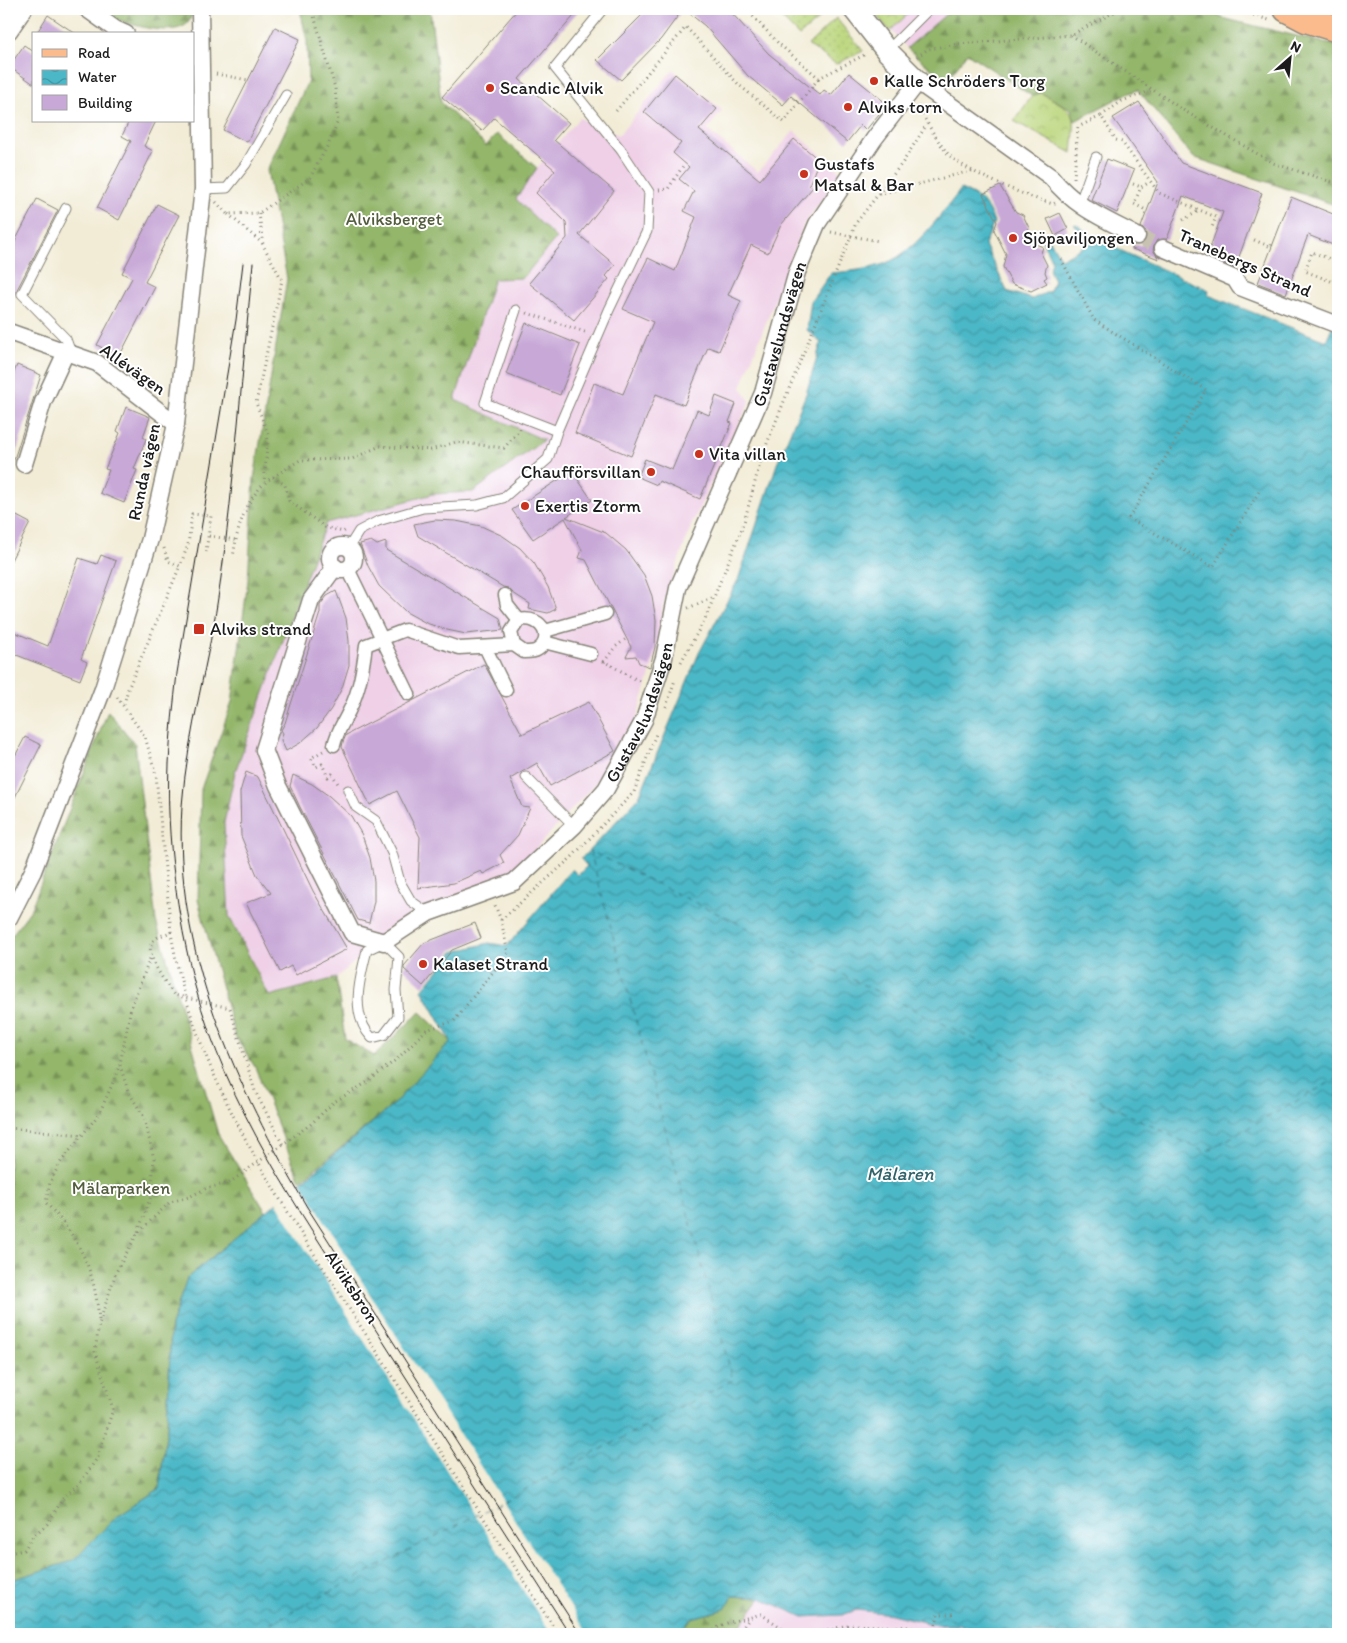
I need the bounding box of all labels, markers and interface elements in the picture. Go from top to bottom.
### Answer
legend [32,32,195,122]
north arrow [1264,32,1314,82]
text: N [1288,37,1304,57]
text: Road [78,44,111,62]
text: Water [78,68,117,86]
place label: Kalle Schröders Torg [884,70,1046,92]
marker: Kalle Schröders Torg [868,75,880,87]
place label: Scandic Alvik [500,77,604,99]
marker: Scandic Alvik [484,82,496,94]
text: Building [78,94,132,112]
place label: Alviks torn [858,96,942,118]
marker: Alviks torn [842,101,854,113]
place label: Gustafs Matsal & Bar [814,153,915,196]
marker: Gustafs Matsal & Bar [798,168,810,180]
park label: Alviksberget [346,208,443,230]
street label: Tranebergs Strand [1175,224,1315,302]
place label: Sjöpaviljongen [1023,227,1135,249]
marker: Sjöpaviljongen [1007,232,1019,244]
street label: Gustavslundsvägen [747,257,812,410]
street label: Allévägen [96,338,171,400]
street label: Runda vägen [123,421,165,523]
place label: Vita villan [709,443,786,465]
marker: Vita villan [693,448,705,460]
place label: Chaufförsvillan [521,461,641,483]
marker: Chaufförsvillan [645,466,657,478]
place label: Exertis Ztorm [535,495,641,517]
marker: Exertis Ztorm [519,500,531,512]
place label: Alviks strand [210,618,312,640]
marker: Alviks strand [192,622,206,636]
street label: Gustavslundsvägen [601,640,678,786]
place label: Kalaset Strand [433,953,549,975]
marker: Kalaset Strand [417,958,429,970]
water label: Mälaren [866,1162,934,1185]
park label: Mälarparken [72,1177,170,1199]
street label: Alviksbron [320,1246,384,1328]

